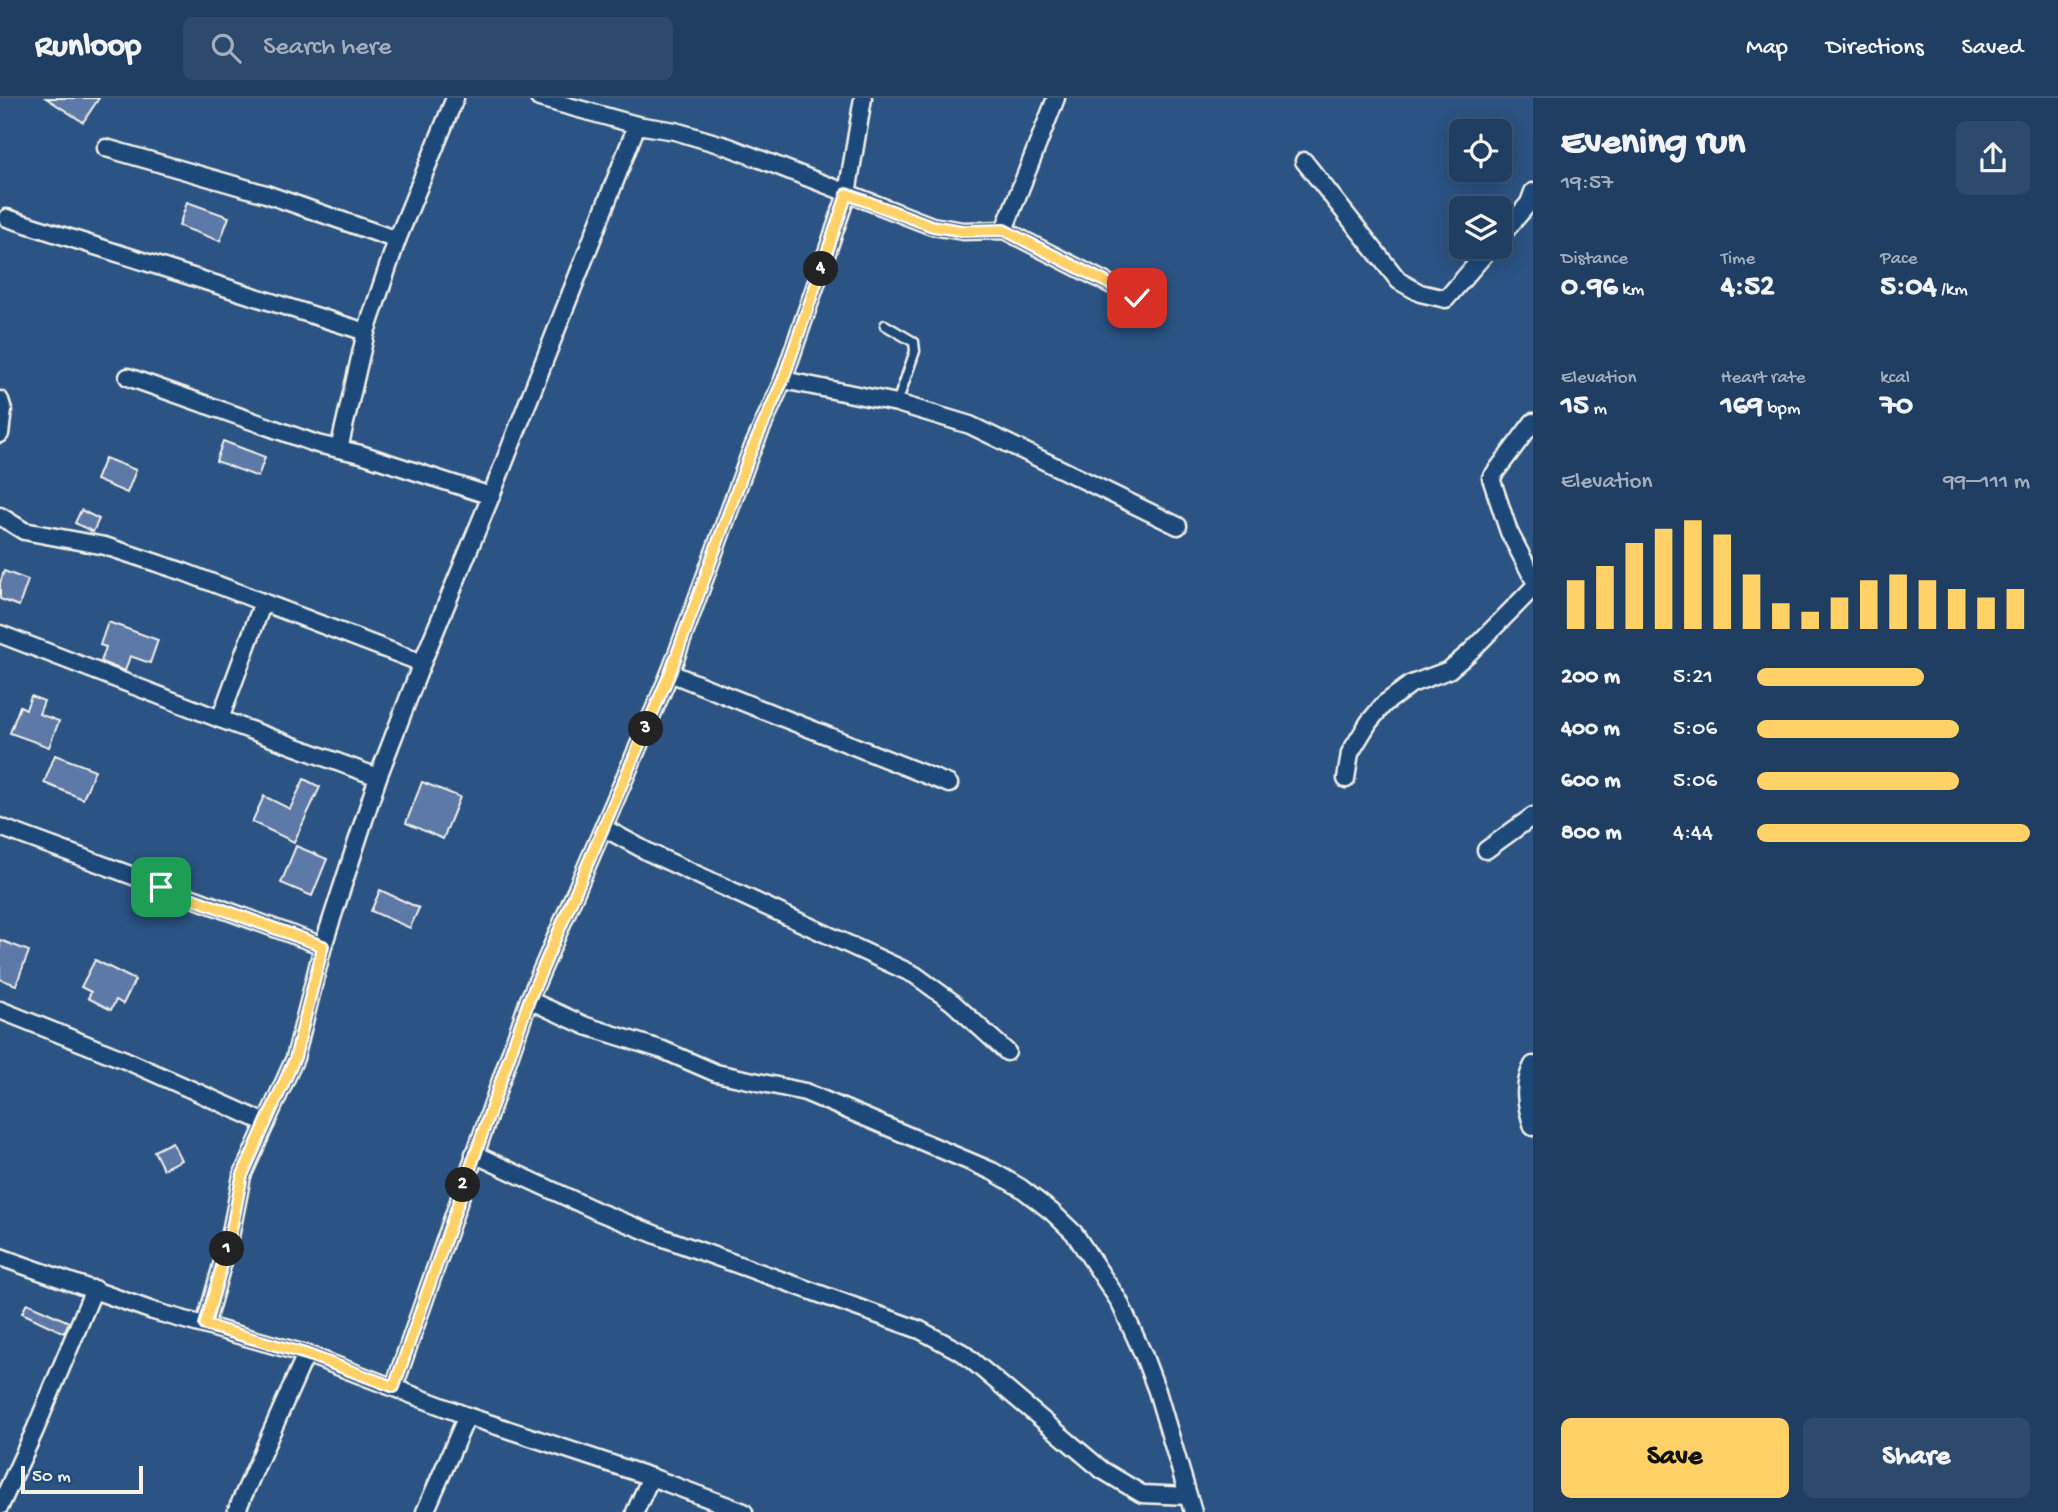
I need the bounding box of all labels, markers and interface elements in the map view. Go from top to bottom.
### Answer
search box [183,17,673,80]
text: Runloop [35,29,141,67]
icon: search [207,29,245,67]
text: Search here [263,33,391,64]
text: Map [1746,34,1788,63]
text: Directions [1826,34,1924,63]
text: Saved [1962,34,2023,63]
map controls [1449,119,1512,259]
button: locate [1449,119,1512,182]
button: share [1956,121,2030,195]
text: Evening run [1561,122,1745,166]
text: 19:57 [1561,170,1613,197]
button: layers [1449,196,1512,259]
text: Distance [1561,248,1628,271]
text: Time [1721,248,1755,271]
text: Pace [1880,248,1918,271]
pin: 4 [804,252,838,286]
text: 4 [816,257,825,280]
pin [1107,268,1167,328]
text: 0.96 [1561,271,1618,306]
text: 4:52 [1721,271,1775,306]
text: 5:04 [1880,271,1937,306]
icon: check [1118,279,1156,317]
text: km [1618,279,1644,302]
text: /km [1937,279,1968,302]
text: Elevation [1561,367,1637,390]
text: Heart rate [1721,367,1806,390]
text: kcal [1880,367,1910,390]
text: 15 [1561,390,1589,425]
text: 169 [1721,390,1763,425]
text: 70 [1880,390,1913,425]
text: m [1589,398,1607,421]
text: bpm [1763,398,1800,421]
text: Elevation [1561,469,1652,496]
text: 99–111 m [1943,469,2030,496]
text: 200 m [1561,664,1620,691]
text: 5:21 [1673,664,1713,691]
pin: 3 [628,712,664,746]
text: 400 m [1561,716,1620,743]
text: 5:06 [1673,716,1717,743]
text: 3 [641,717,650,740]
text: 600 m [1561,768,1621,795]
text: 5:06 [1673,768,1717,795]
text: 800 m [1561,820,1622,847]
text: 4:44 [1673,820,1713,847]
pin [131,857,191,917]
icon: arrive [142,868,180,906]
pin: 2 [446,1168,480,1202]
text: 2 [458,1173,467,1196]
pin: 1 [210,1232,244,1266]
text: 1 [223,1237,230,1260]
button: Save [1561,1418,1789,1498]
button: Share [1803,1418,2030,1498]
scale bar [21,1463,144,1495]
text: 50 m [32,1466,71,1489]

